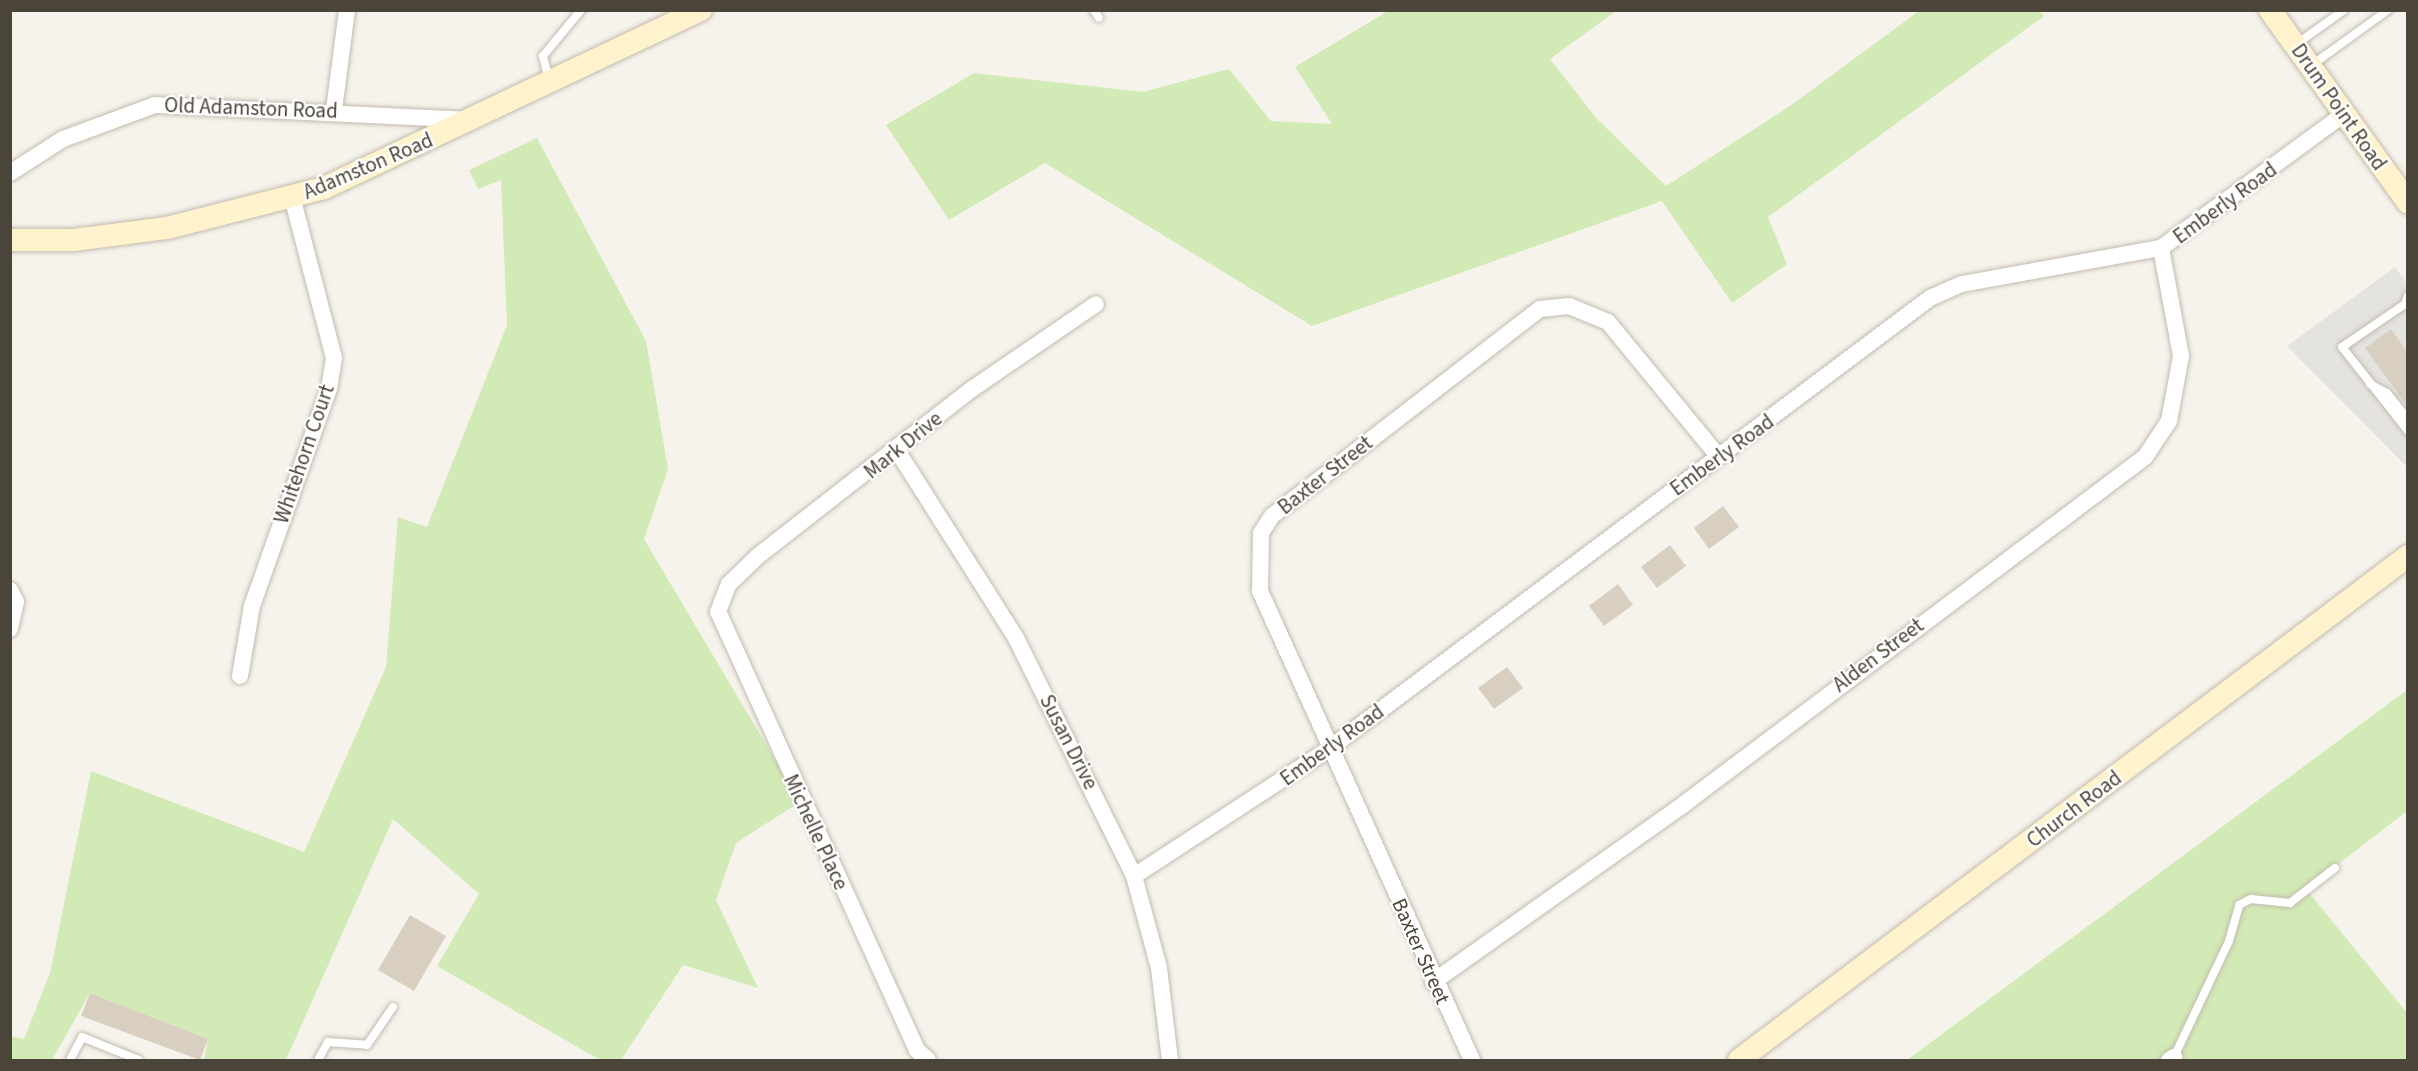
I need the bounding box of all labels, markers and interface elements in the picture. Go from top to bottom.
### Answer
street label: Drum Point Road [2286,39,2392,175]
street label: Old Adamston Road [164,92,338,124]
street label: Adamston Road [299,127,437,205]
street label: Emberly Road [2168,157,2282,249]
street label: Whitehorn Court [268,381,340,527]
street label: Mark Drive [859,406,947,484]
street label: Emberly Road [1665,409,1779,501]
street label: Baxter Street [1273,430,1377,520]
street label: Alden Street [1828,613,1928,697]
street label: Susan Drive [1034,690,1104,794]
street label: Emberly Road [1275,699,1389,791]
street label: Church Road [2022,765,2126,853]
street label: Michelle Place [778,770,854,894]
street label: Baxter Street [1386,894,1456,1008]

